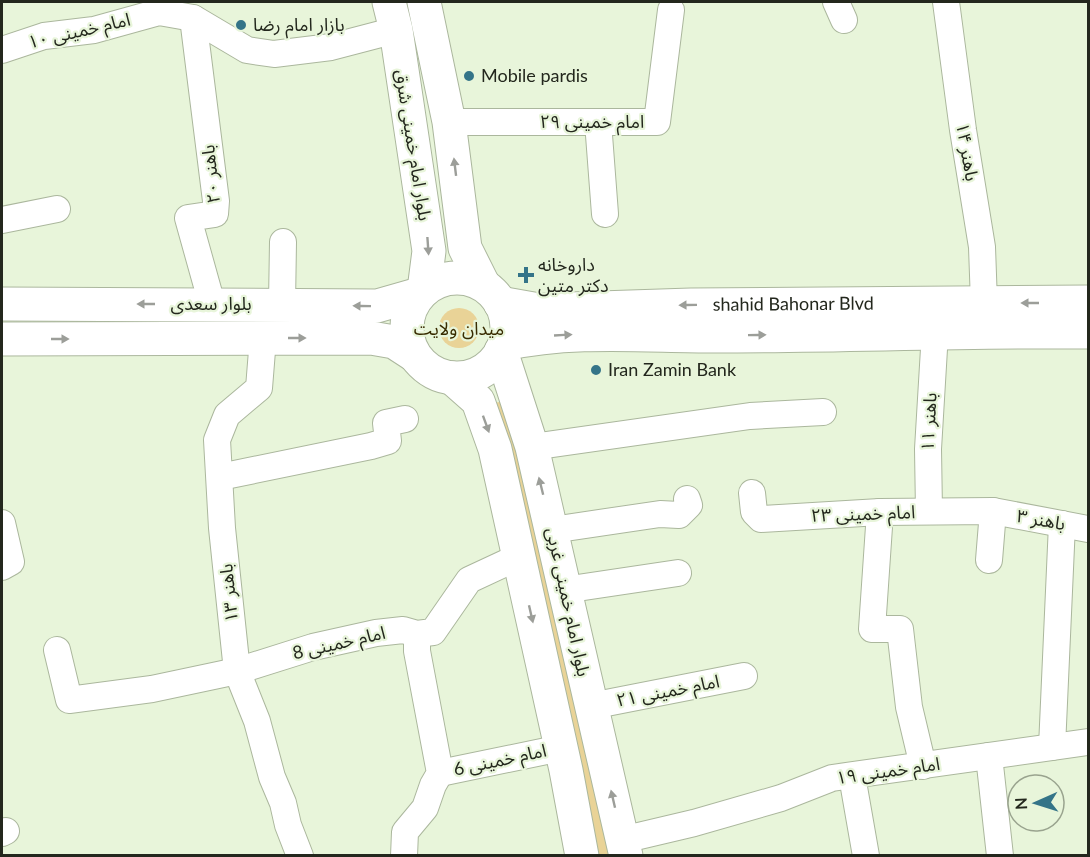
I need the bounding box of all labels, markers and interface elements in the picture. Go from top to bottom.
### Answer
street label: امام خمینی ۱۰ [25,8,133,56]
place label: بازار امام رضا [253,13,345,39]
marker: بازار امام رضا [234,18,248,32]
place label: Mobile pardis [481,64,588,86]
street label: بلوار امام خمینی شرق [387,68,437,223]
marker: Mobile pardis [462,69,476,83]
street label: امام خمینی ۲۹ [540,110,644,136]
street label: باهنر ۱۴ [951,121,984,183]
street label: باهنر ۲۰ [196,144,225,205]
one-way arrow [450,158,460,177]
one-way arrow [423,236,433,255]
place label: داروخانه دکتر متین [538,253,608,297]
marker: داروخانه دکتر متین [519,268,533,282]
street label: بلوار سعدی [171,292,251,315]
street label: shahid Bahonar Blvd [713,292,874,315]
one-way arrow [1021,298,1040,308]
one-way arrow [137,299,156,309]
one-way arrow [353,301,372,310]
one-way arrow [679,301,698,310]
park label: میدان ولایت [414,317,504,340]
one-way arrow [748,330,767,340]
one-way arrow [553,331,572,340]
one-way arrow [287,333,306,343]
one-way arrow [50,334,69,343]
place label: Iran Zamin Bank [608,358,737,380]
marker: Iran Zamin Bank [589,363,603,377]
street label: باهنر ۱۱ [915,392,942,452]
one-way arrow [481,415,491,433]
one-way arrow [536,476,546,495]
street label: امام خمینی ۲۳ [810,500,916,530]
street label: باهنر ۳ [1015,504,1067,535]
street label: بلوار امام خمینی غربی [539,525,596,679]
street label: باهنر ۱۳ [214,563,243,624]
one-way arrow [527,604,536,623]
street label: امام خمینی 8 [290,621,388,667]
street label: امام خمینی ۲۱ [614,669,722,715]
street label: امام خمینی 6 [451,738,549,784]
street label: امام خمینی ۱۹ [835,752,942,792]
north arrow [1006,773,1066,833]
one-way arrow [607,789,617,808]
text: N [1011,797,1030,810]

